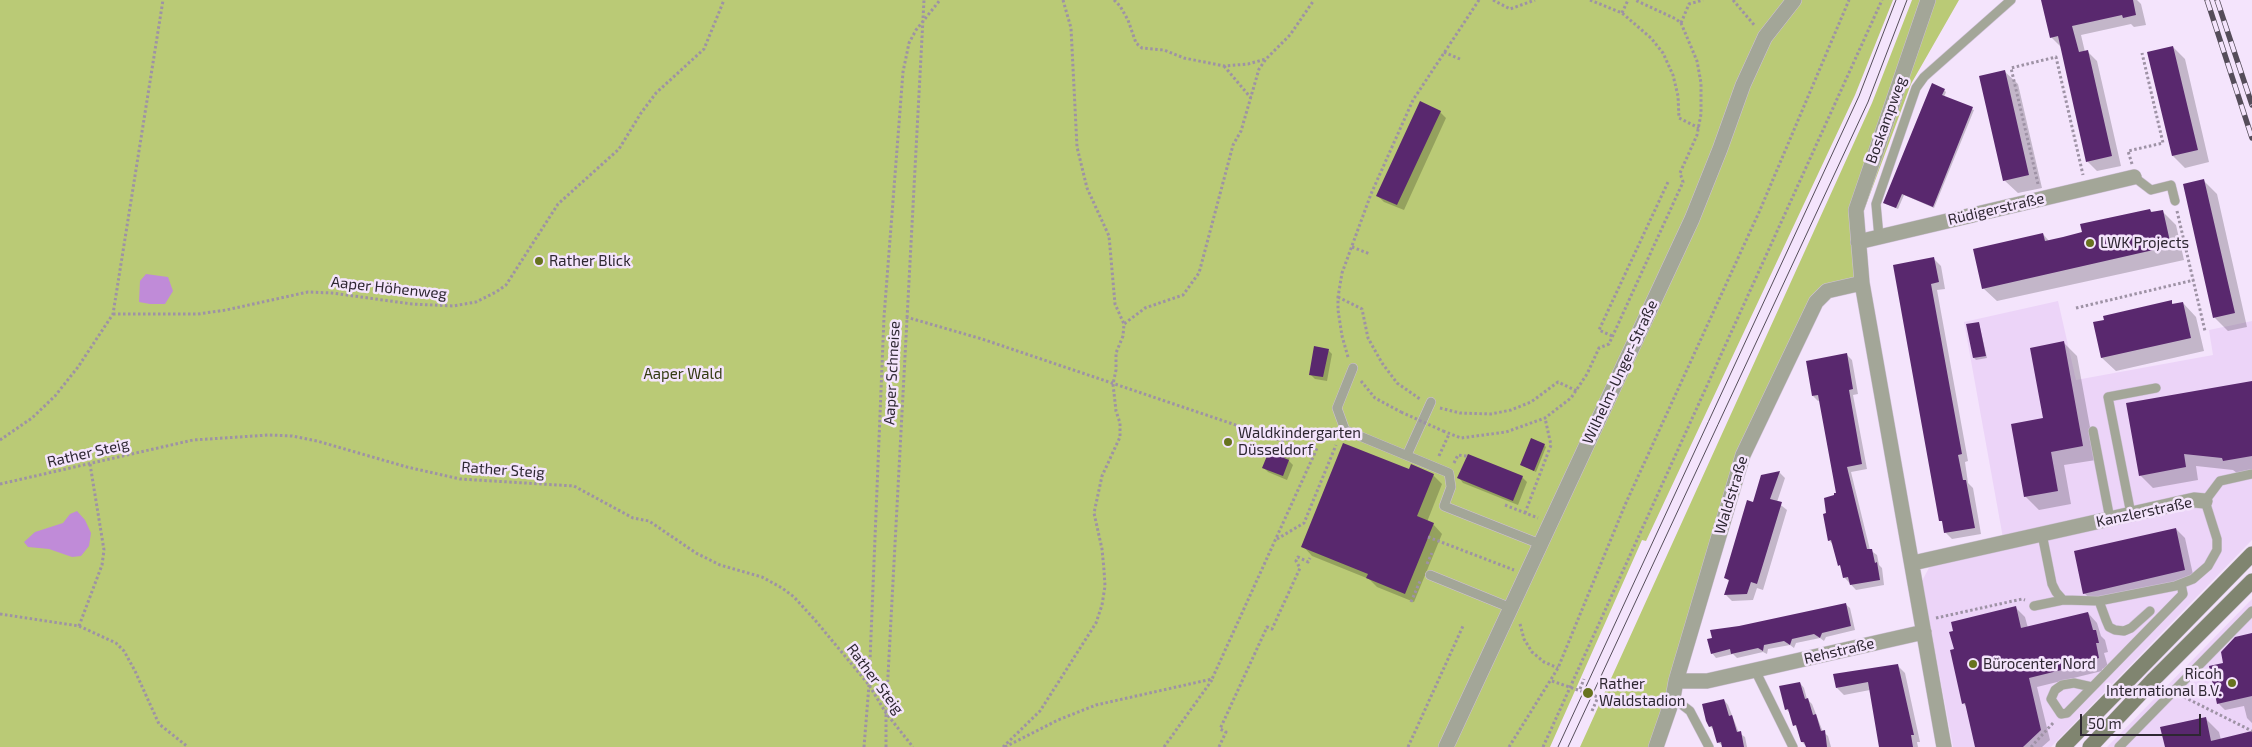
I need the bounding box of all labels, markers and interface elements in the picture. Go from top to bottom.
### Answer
street label: Boskampweg [1862,74,1910,166]
street label: Rüdigerstraße [1946,189,2046,229]
place label: LWK Projects [2100,234,2189,252]
marker: LWK Projects [2084,237,2096,249]
place label: Rather Blick [549,252,631,270]
marker: Rather Blick [533,255,545,267]
street label: Aaper Höhenweg [330,273,448,303]
street label: Wilhelm-Unger-Straße [1579,297,1661,447]
street label: Aaper Schneise [880,320,904,426]
park label: Aaper Wald [643,365,723,383]
place label: Waldkindergarten Düsseldorf [1238,424,1361,459]
street label: Rather Steig [45,435,131,471]
marker: Waldkindergarten Düsseldorf [1222,436,1234,448]
street label: Waldstraße [1711,454,1751,536]
street label: Rather Steig [461,458,545,482]
street label: Kanzlerstraße [2094,493,2194,531]
street label: Rehstraße [1802,634,1876,668]
street label: Rather Steig [843,640,907,718]
place label: Bürocenter Nord [1983,655,2096,673]
marker: Bürocenter Nord [1967,658,1979,670]
place label: Ricoh International B.V. [2106,665,2222,700]
place label: Rather Waldstadion [1599,675,1685,710]
marker: Ricoh International B.V. [2226,677,2238,689]
marker: Rather Waldstadion [1581,686,1595,700]
scale bar [2082,704,2203,736]
text: 50 m [2088,714,2122,732]

